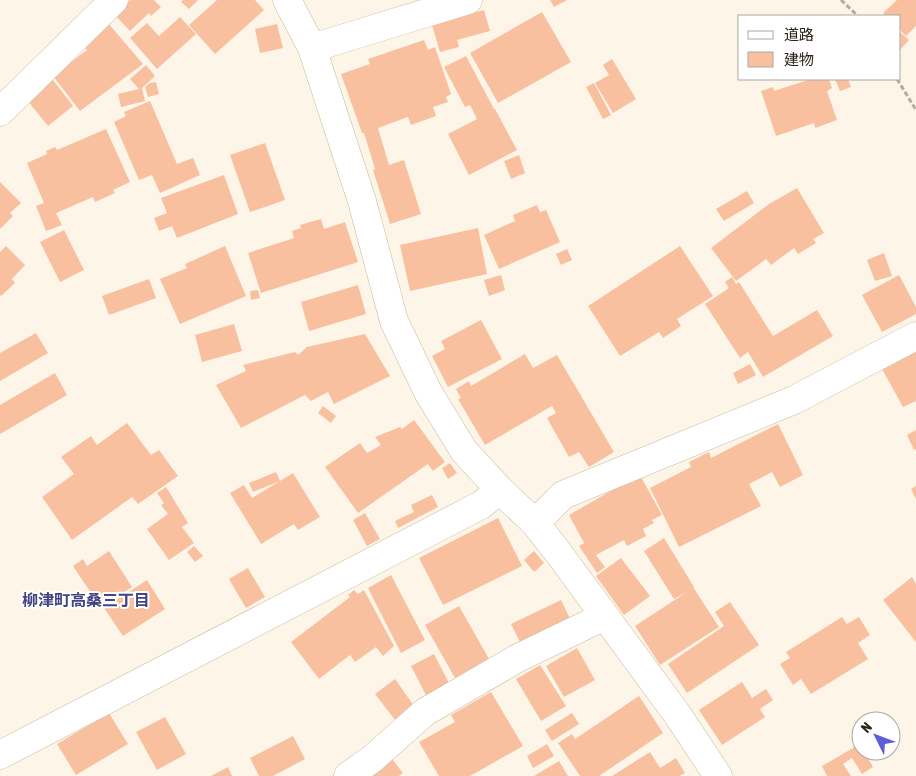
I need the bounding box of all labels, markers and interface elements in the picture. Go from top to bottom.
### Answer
legend [738,15,901,80]
text: 道路 [784,26,814,43]
text: 建物 [784,51,814,68]
district label: 柳津町高桑三丁目 [22,591,150,609]
north arrow [851,711,901,761]
text: N [858,719,875,736]

